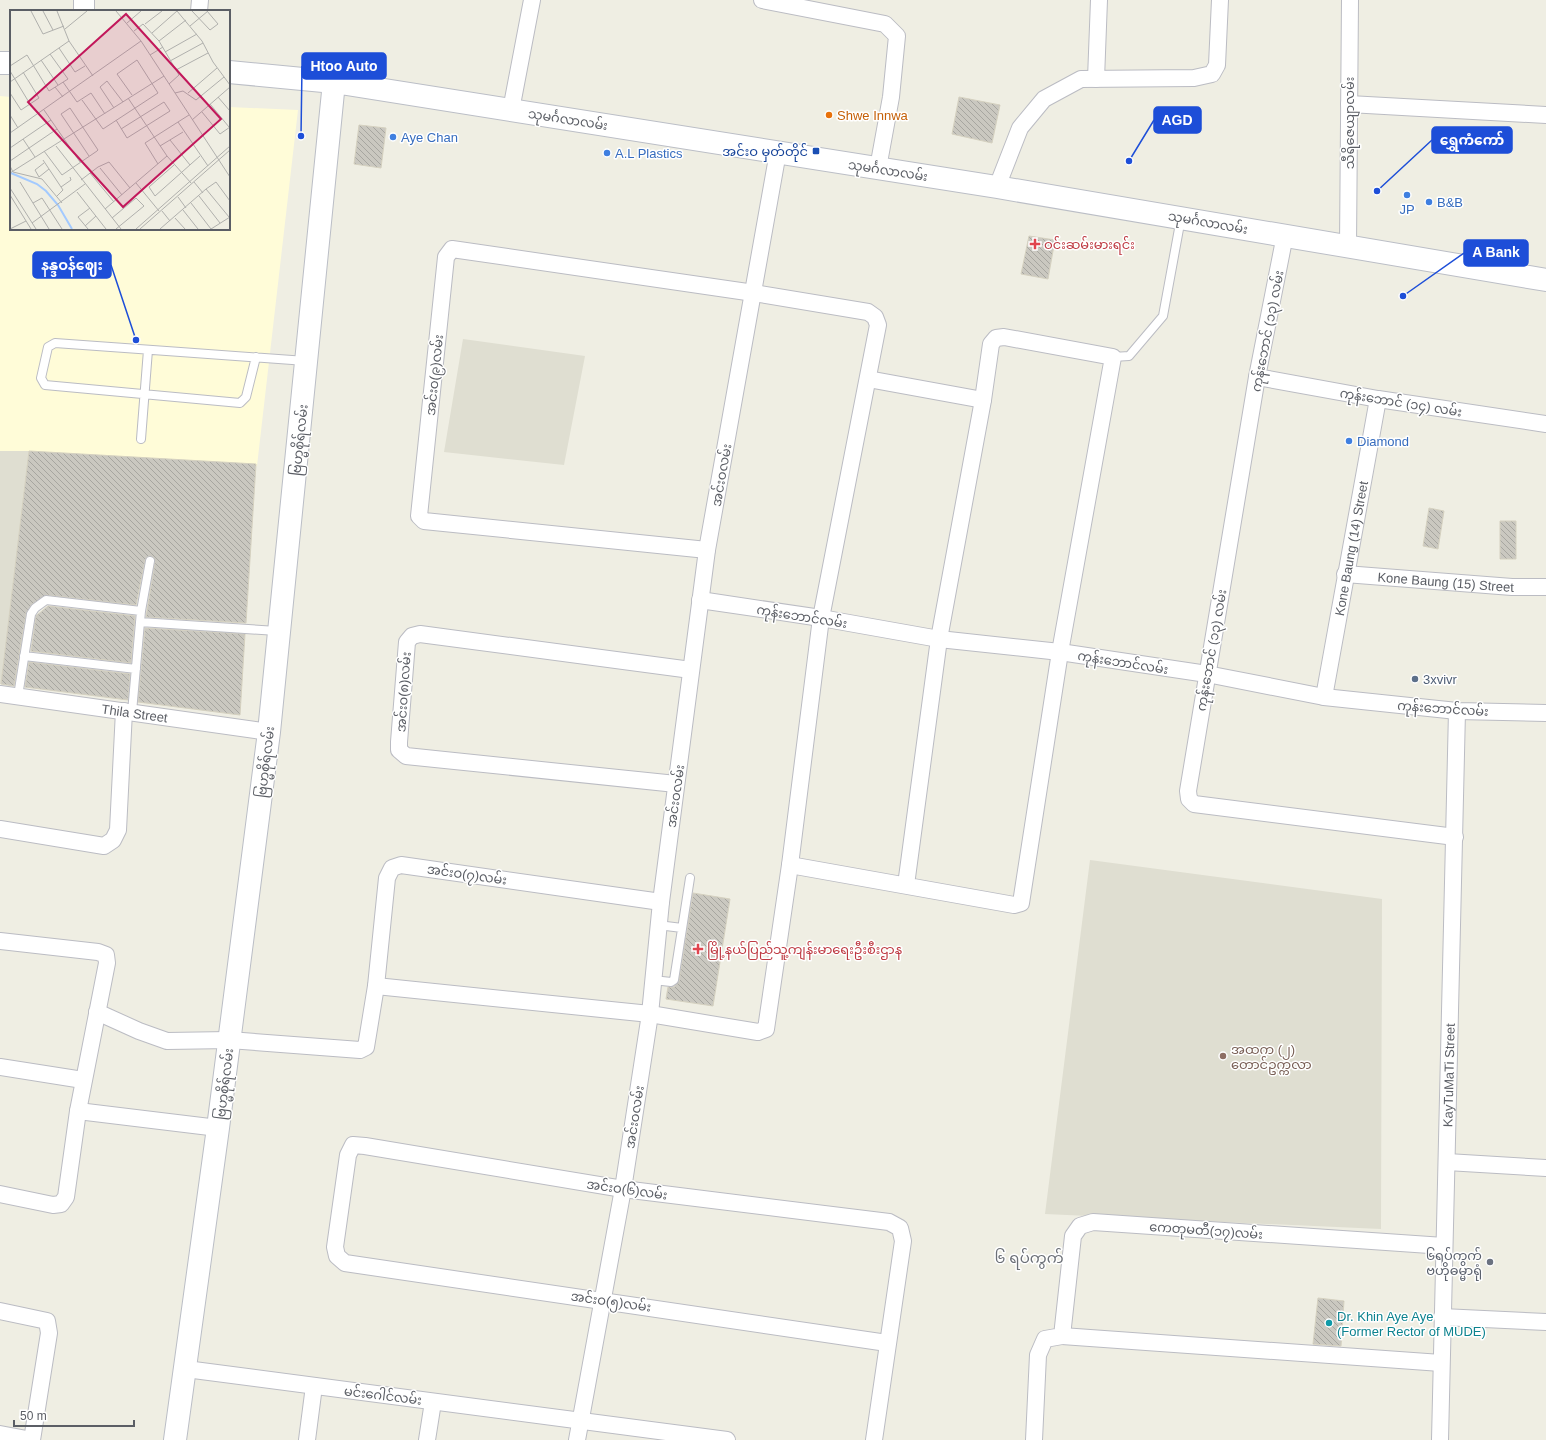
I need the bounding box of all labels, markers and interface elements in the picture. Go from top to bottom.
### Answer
inset map [10,10,230,230]
callout: Htoo Auto [302,53,386,79]
text: Htoo Auto [310,58,378,74]
street label: သီရိဇေယျာလမ်း [1341,77,1360,169]
street label: သုမင်္ဂလာလမ်း [526,105,609,136]
callout: AGD [1154,107,1201,133]
place label: Shwe Innwa [837,108,909,123]
marker: Shwe Innwa [824,110,834,120]
text: AGD [1161,112,1193,128]
callout: ရွှေကံကော် [1432,127,1512,153]
place label: Aye Chan [401,130,458,145]
text: ရွှေကံကော် [1440,130,1504,152]
marker: Aye Chan [388,132,398,142]
place label: အင်းဝ မှတ်တိုင် [722,143,808,162]
place label: A.L Plastics [615,146,683,161]
marker: အင်းဝ မှတ်တိုင် [811,146,821,156]
marker: A.L Plastics [602,148,612,158]
street label: သုမင်္ဂလာလမ်း [846,156,929,187]
marker: JP [1402,190,1412,200]
place label: B&B [1437,195,1463,210]
marker: B&B [1424,197,1434,207]
place label: JP [1399,202,1415,217]
street label: သုမင်္ဂလာလမ်း [1166,207,1249,240]
place label: ဝင်းဆမ်းမားရင်း [1044,236,1135,255]
marker: ဝင်းဆမ်းမားရင်း [1029,238,1041,250]
callout: A Bank [1464,240,1528,266]
text: A Bank [1472,244,1520,260]
callout: နန္ဒဝန်ဈေး [33,252,111,278]
text: နန္ဒဝန်ဈေး [41,255,103,277]
street label: ကုန်းဘောင် (၁၃) လမ်း [1247,269,1290,394]
street label: အင်းဝ(၉)လမ်း [422,334,449,417]
street label: ကုန်းဘောင် (၁၄) လမ်း [1338,384,1463,423]
street label: ဗြဟ္မစိုရ်လမ်း [287,403,314,477]
place label: Diamond [1357,434,1409,449]
marker: Diamond [1344,436,1354,446]
street label: အင်းဝလမ်း [708,442,734,508]
street label: Kone Baung (14) Street [1332,480,1371,617]
street label: Kone Baung (15) Street [1377,570,1514,595]
street label: ကုန်းဘောင် (၁၃) လမ်း [1192,588,1233,713]
street label: ကုန်းဘောင်လမ်း [755,601,848,634]
street label: ကုန်းဘောင်လမ်း [1076,647,1169,680]
street label: အင်းဝ(၈)လမ်း [392,651,414,733]
place label: 3xvivr [1423,672,1458,687]
marker: 3xvivr [1410,674,1420,684]
street label: ကုန်းဘောင်လမ်း [1397,697,1489,722]
street label: Thila Street [101,701,169,726]
street label: ဗြဟ္မစိုရ်လမ်း [253,725,281,799]
street label: အင်းဝလမ်း [663,763,687,829]
street label: အင်းဝ(၇)လမ်း [426,860,508,891]
place label: မြို့နယ်ပြည်သူ့ကျန်းမာရေးဦးစီးဌာန [707,941,902,960]
marker: မြို့နယ်ပြည်သူ့ကျန်းမာရေးဦးစီးဌာန [692,943,704,955]
street label: KayTuMaTi Street [1440,1023,1458,1127]
place label: အထက (၂) တောင်ဥက္ကလာ [1231,1042,1312,1075]
street label: ဗြဟ္မစိုရ်လမ်း [212,1047,240,1121]
marker: အထက (၂) တောင်ဥက္ကလာ [1218,1051,1228,1061]
street label: အင်းဝလမ်း [621,1084,647,1150]
street label: အင်းဝ(၆)လမ်း [586,1175,668,1203]
street label: ကေတုမတီ(၁၇)လမ်း [1148,1218,1263,1245]
place label: ၆ရပ်ကွက် ဗဟိုဓမ္မာရုံ [1426,1247,1482,1281]
district label: ၆ ရပ်ကွက် [994,1248,1064,1270]
marker: ၆ရပ်ကွက် ဗဟိုဓမ္မာရုံ [1485,1257,1495,1267]
street label: အင်းဝ(၅)လမ်း [569,1287,652,1318]
place label: Dr. Khin Aye Aye (Former Rector of MUDE) [1337,1309,1486,1339]
marker: Dr. Khin Aye Aye (Former Rector of MUDE) [1324,1318,1334,1328]
street label: မင်းဂေါင်လမ်း [343,1382,423,1408]
scale bar [14,1402,134,1428]
text: 50 m [20,1409,47,1423]

